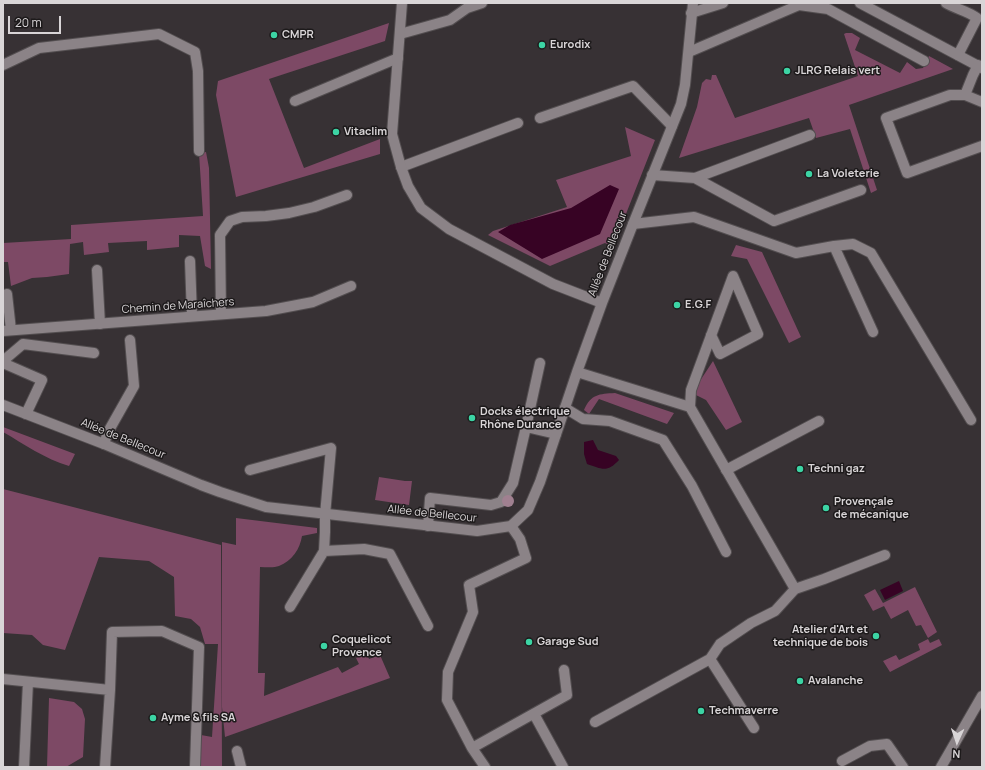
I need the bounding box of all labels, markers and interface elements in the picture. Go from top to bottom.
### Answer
scale bar [10,8,63,34]
text: 20 m [15,14,42,31]
place label: CMPR [282,28,314,42]
marker: CMPR [269,30,279,40]
place label: Eurodix [550,38,590,52]
marker: Eurodix [537,40,547,50]
place label: JLRG Relais vert [795,64,880,78]
marker: JLRG Relais vert [782,66,792,76]
place label: Vitaclim [344,125,387,139]
marker: Vitaclim [331,127,341,137]
place label: La Voleterie [817,167,879,181]
marker: La Voleterie [804,169,814,179]
street label: Allée de Bellecour [586,210,630,298]
street label: Chemin de Maraîchers [121,295,235,317]
place label: E.G.F [685,298,711,312]
marker: E.G.F [672,300,682,310]
place label: Docks électrique Rhône Durance [480,405,570,431]
marker: Docks électrique Rhône Durance [467,413,477,423]
street label: Allée de Bellecour [79,416,167,462]
place label: Techni gaz [808,462,865,476]
marker: Techni gaz [795,464,805,474]
place label: Provençale de mécanique [834,495,909,521]
street label: Allée de Bellecour [387,503,477,525]
marker: Provençale de mécanique [821,503,831,513]
place label: Atelier d'Art et technique de bois [773,623,868,649]
marker: Atelier d'Art et technique de bois [871,631,881,641]
place label: Coquelicot Provence [332,633,391,659]
place label: Garage Sud [537,635,598,649]
marker: Garage Sud [524,637,534,647]
marker: Coquelicot Provence [319,641,329,651]
place label: Avalanche [808,674,863,688]
marker: Avalanche [795,676,805,686]
place label: Techmaverre [709,704,778,718]
marker: Techmaverre [696,706,706,716]
place label: Ayme & fils SA [161,711,235,725]
marker: Ayme & fils SA [148,713,158,723]
north arrow [937,722,977,762]
text: N [952,747,961,762]

